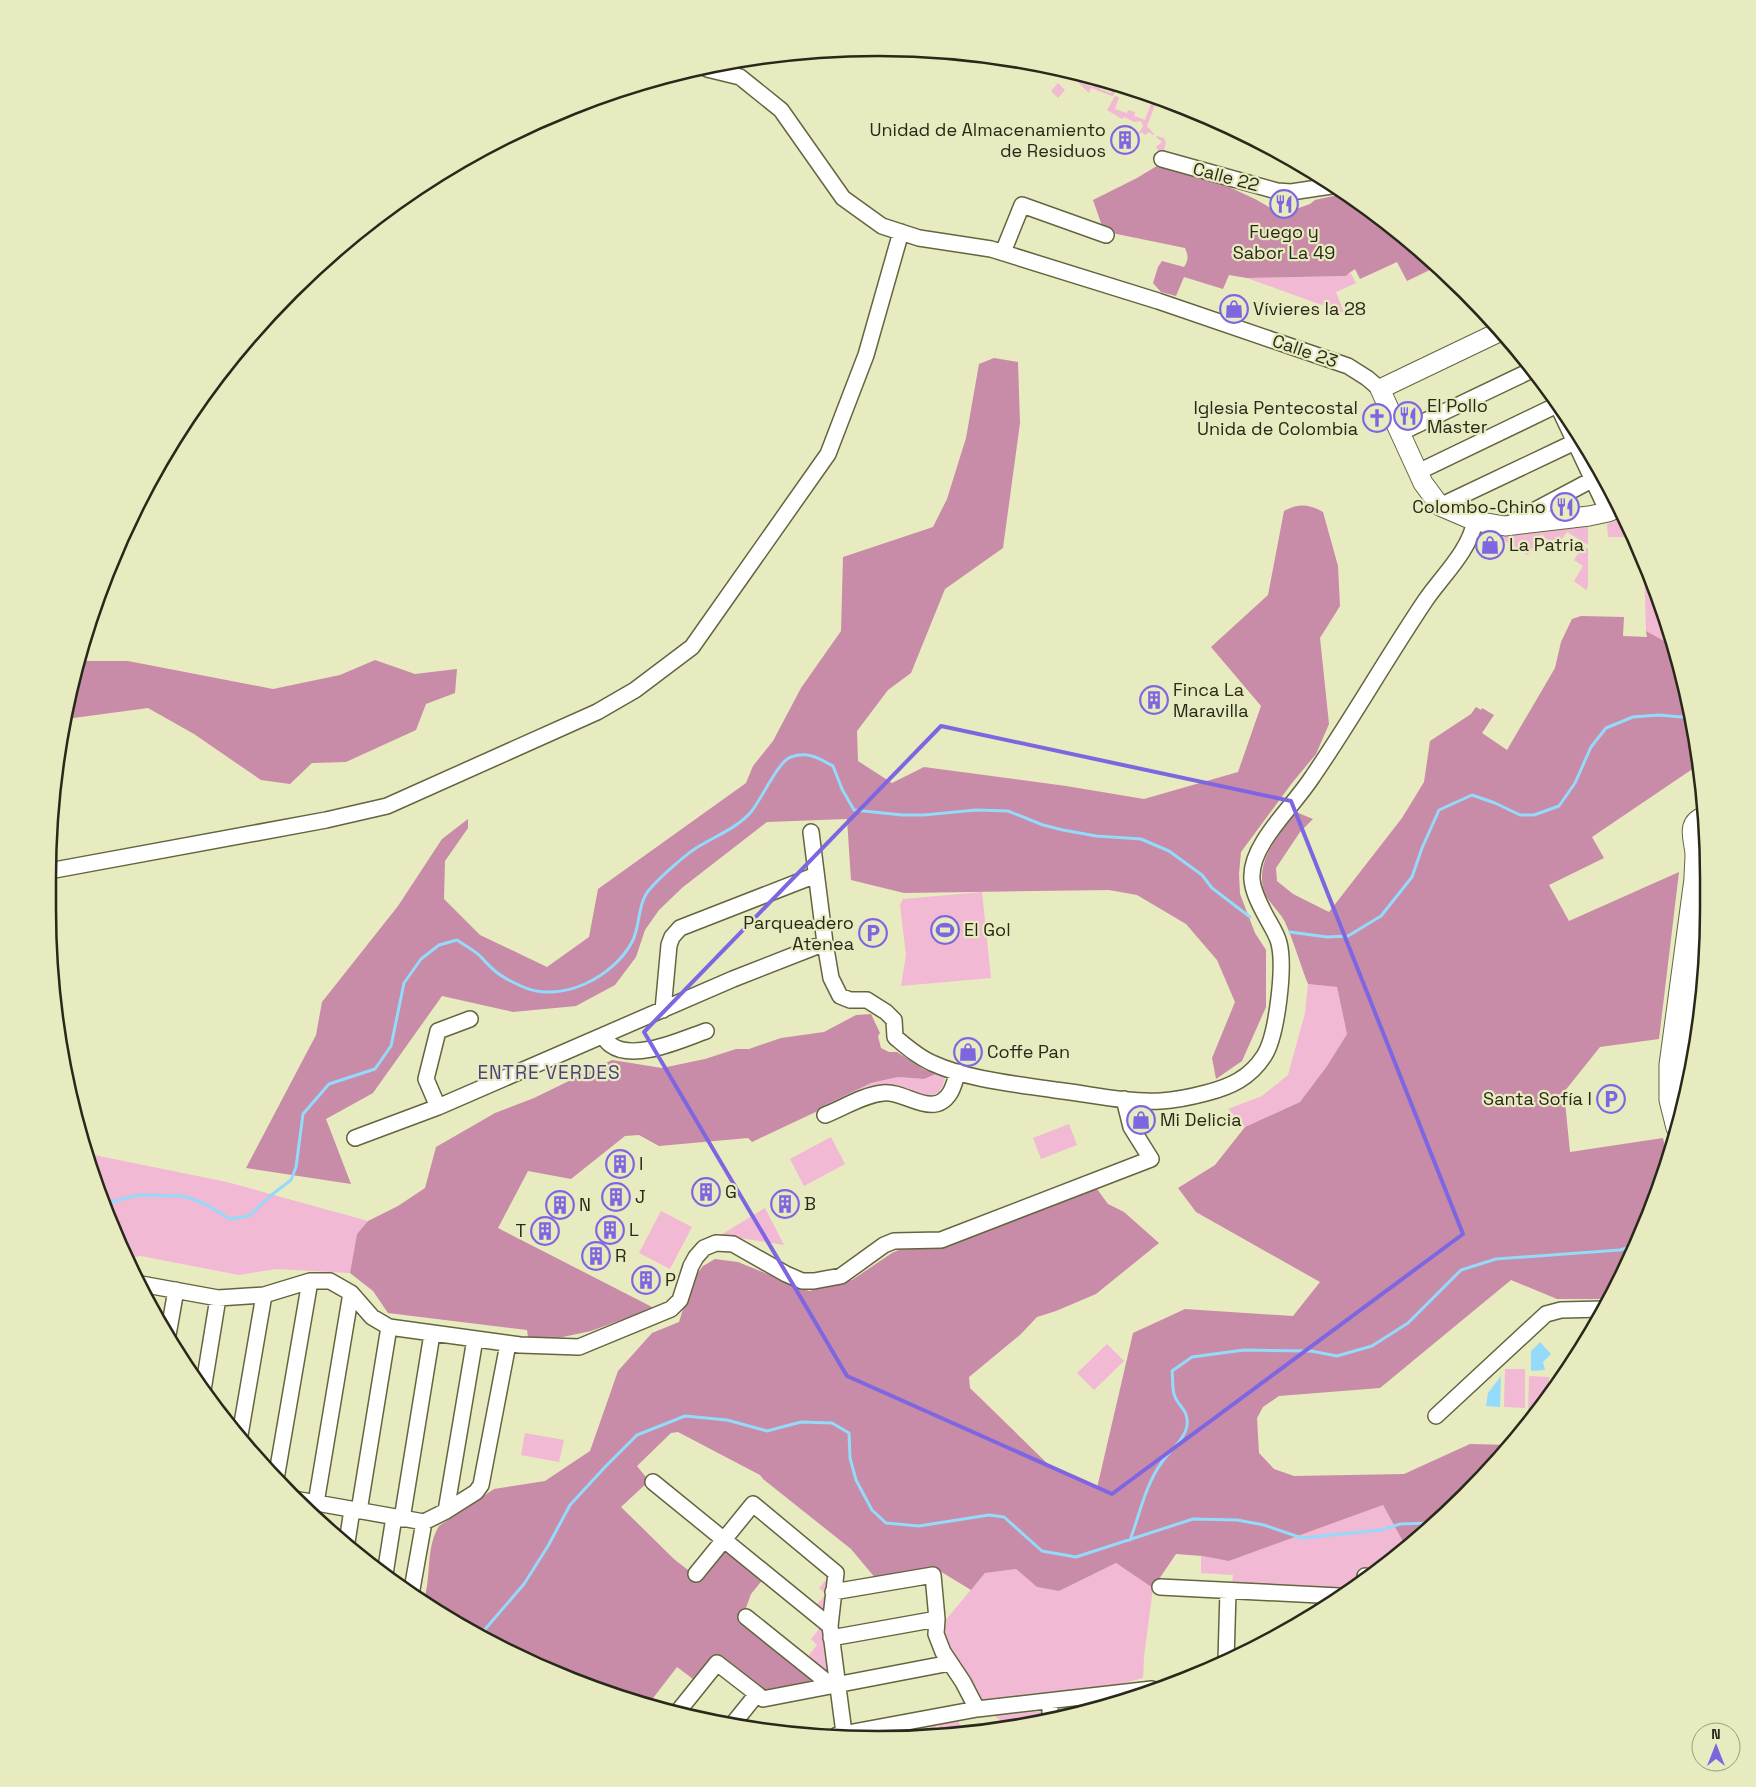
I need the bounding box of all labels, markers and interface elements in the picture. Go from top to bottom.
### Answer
place label: Unidad de Almacenamiento de Residuos [869,118,1106,162]
building icon: Unidad de Almacenamiento de Residuos [1110,125,1140,155]
street label: Calle 22 [1190,157,1262,196]
restaurant icon: Fuego y Sabor La 49 [1269,189,1299,219]
place label: Fuego y Sabor La 49 [1233,220,1335,264]
shop icon: Vívieres la 28 [1219,294,1249,324]
place label: Vívieres la 28 [1253,297,1366,320]
street label: Calle 23 [1269,329,1341,372]
place label: El Pollo Master [1427,394,1488,438]
place label: Iglesia Pentecostal Unida de Colombia [1193,396,1358,440]
restaurant icon: El Pollo Master [1393,401,1423,431]
church icon: Iglesia Pentecostal Unida de Colombia [1362,403,1392,433]
restaurant icon: Colombo-Chino [1550,492,1580,522]
place label: Colombo-Chino [1412,495,1546,518]
shop icon: La Patria [1475,530,1505,560]
place label: La Patria [1509,533,1584,556]
place label: Finca La Maravilla [1173,678,1249,722]
building icon: Finca La Maravilla [1139,685,1169,715]
place label: Parqueadero Atenea [743,911,854,955]
sports icon: El Gol [930,915,960,945]
parking icon: Parqueadero Atenea [858,918,888,948]
place label: El Gol [964,918,1011,941]
shop icon: Coffe Pan [953,1037,983,1067]
place label: Coffe Pan [987,1040,1070,1063]
district label: ENTRE VERDES [477,1060,621,1085]
parking icon: Santa Sofía I [1596,1084,1626,1114]
place label: Santa Sofía I [1483,1087,1592,1110]
shop icon: Mi Delicia [1126,1105,1156,1135]
place label: Mi Delicia [1160,1108,1242,1131]
building icon: I [605,1149,635,1179]
place label: I [639,1152,643,1175]
building icon: G [691,1177,721,1207]
place label: G [725,1180,737,1203]
building icon: J [601,1182,631,1212]
place label: J [635,1185,646,1208]
building icon: B [770,1189,800,1219]
building icon: N [545,1190,575,1220]
place label: B [804,1192,816,1215]
place label: N [579,1193,591,1216]
building icon: L [595,1215,625,1245]
building icon: T [530,1216,560,1246]
place label: L [629,1218,639,1241]
place label: T [515,1219,526,1242]
building icon: R [581,1241,611,1271]
place label: R [615,1244,626,1267]
building icon: P [631,1265,661,1295]
place label: P [665,1268,676,1291]
north arrow [1691,1722,1741,1772]
text: N [1711,1725,1721,1743]

